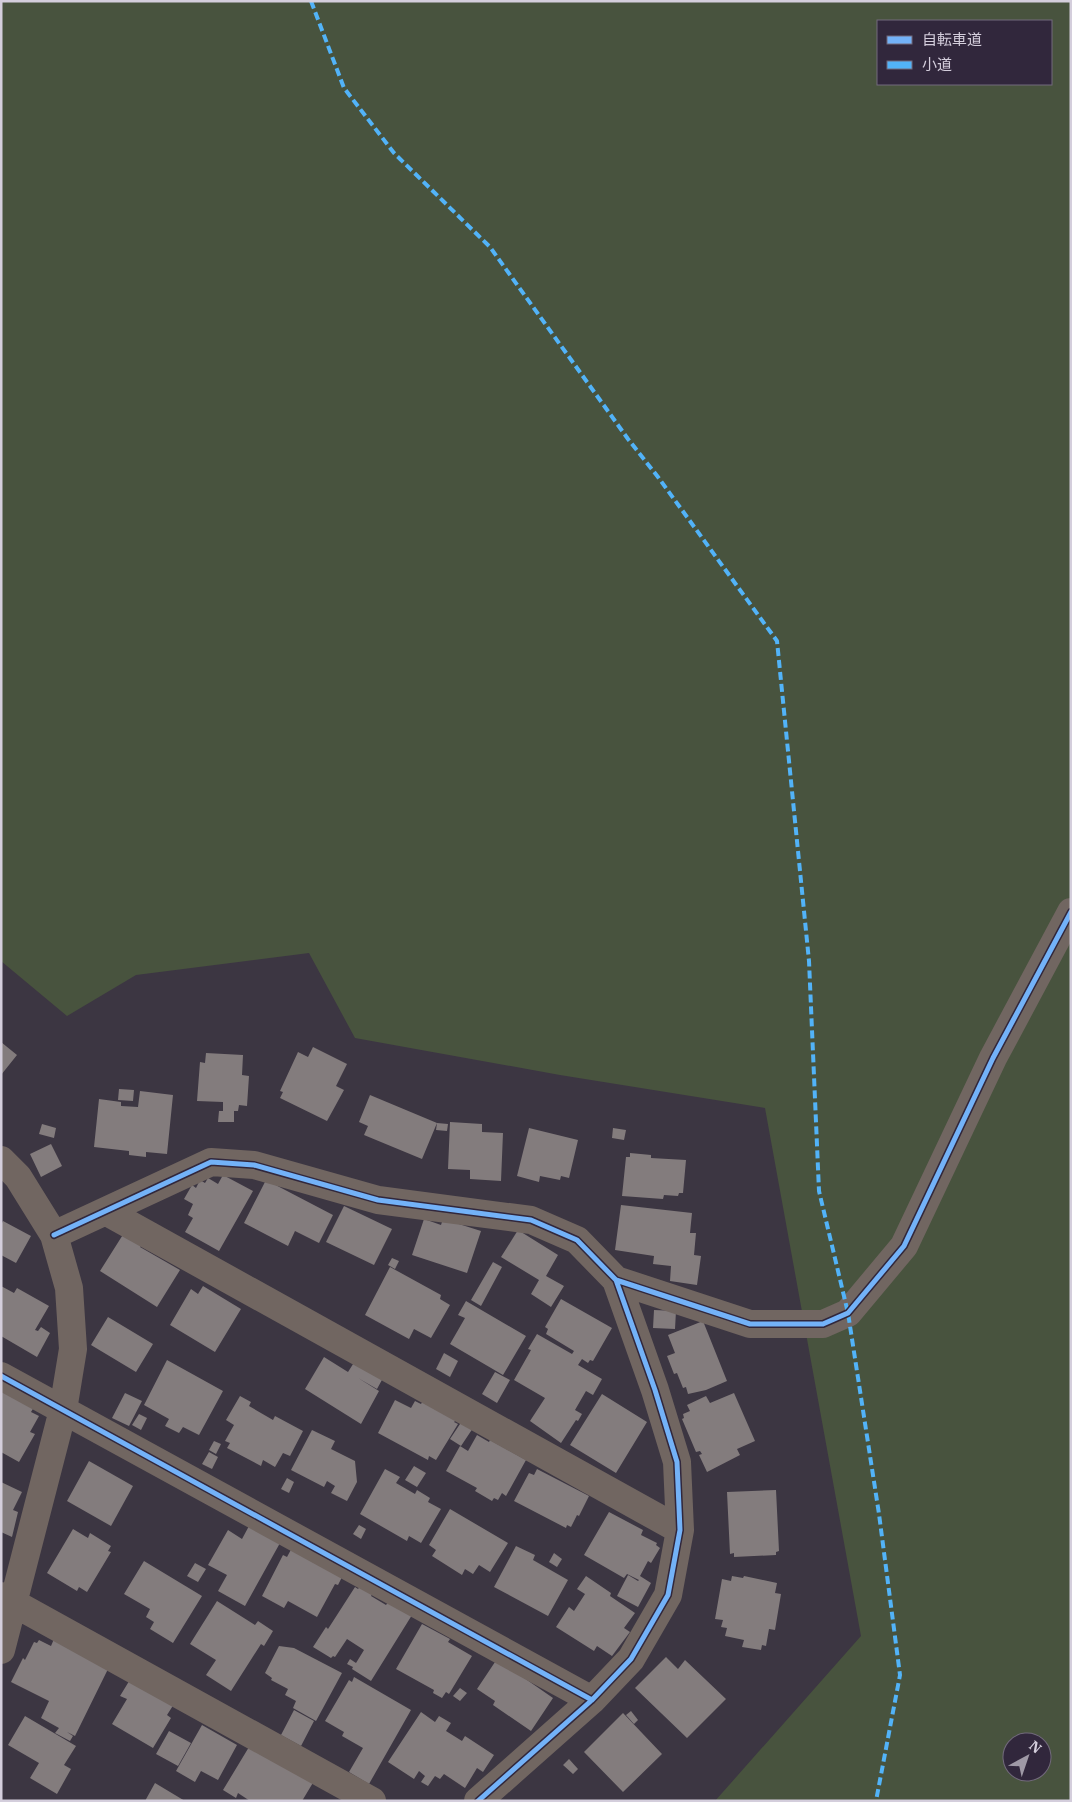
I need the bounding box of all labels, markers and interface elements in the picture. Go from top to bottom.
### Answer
legend [877,20,1052,85]
text: 自転車道 [922,30,982,49]
text: 小道 [922,55,952,74]
north arrow [1002,1732,1052,1782]
text: N [1025,1737,1045,1757]

